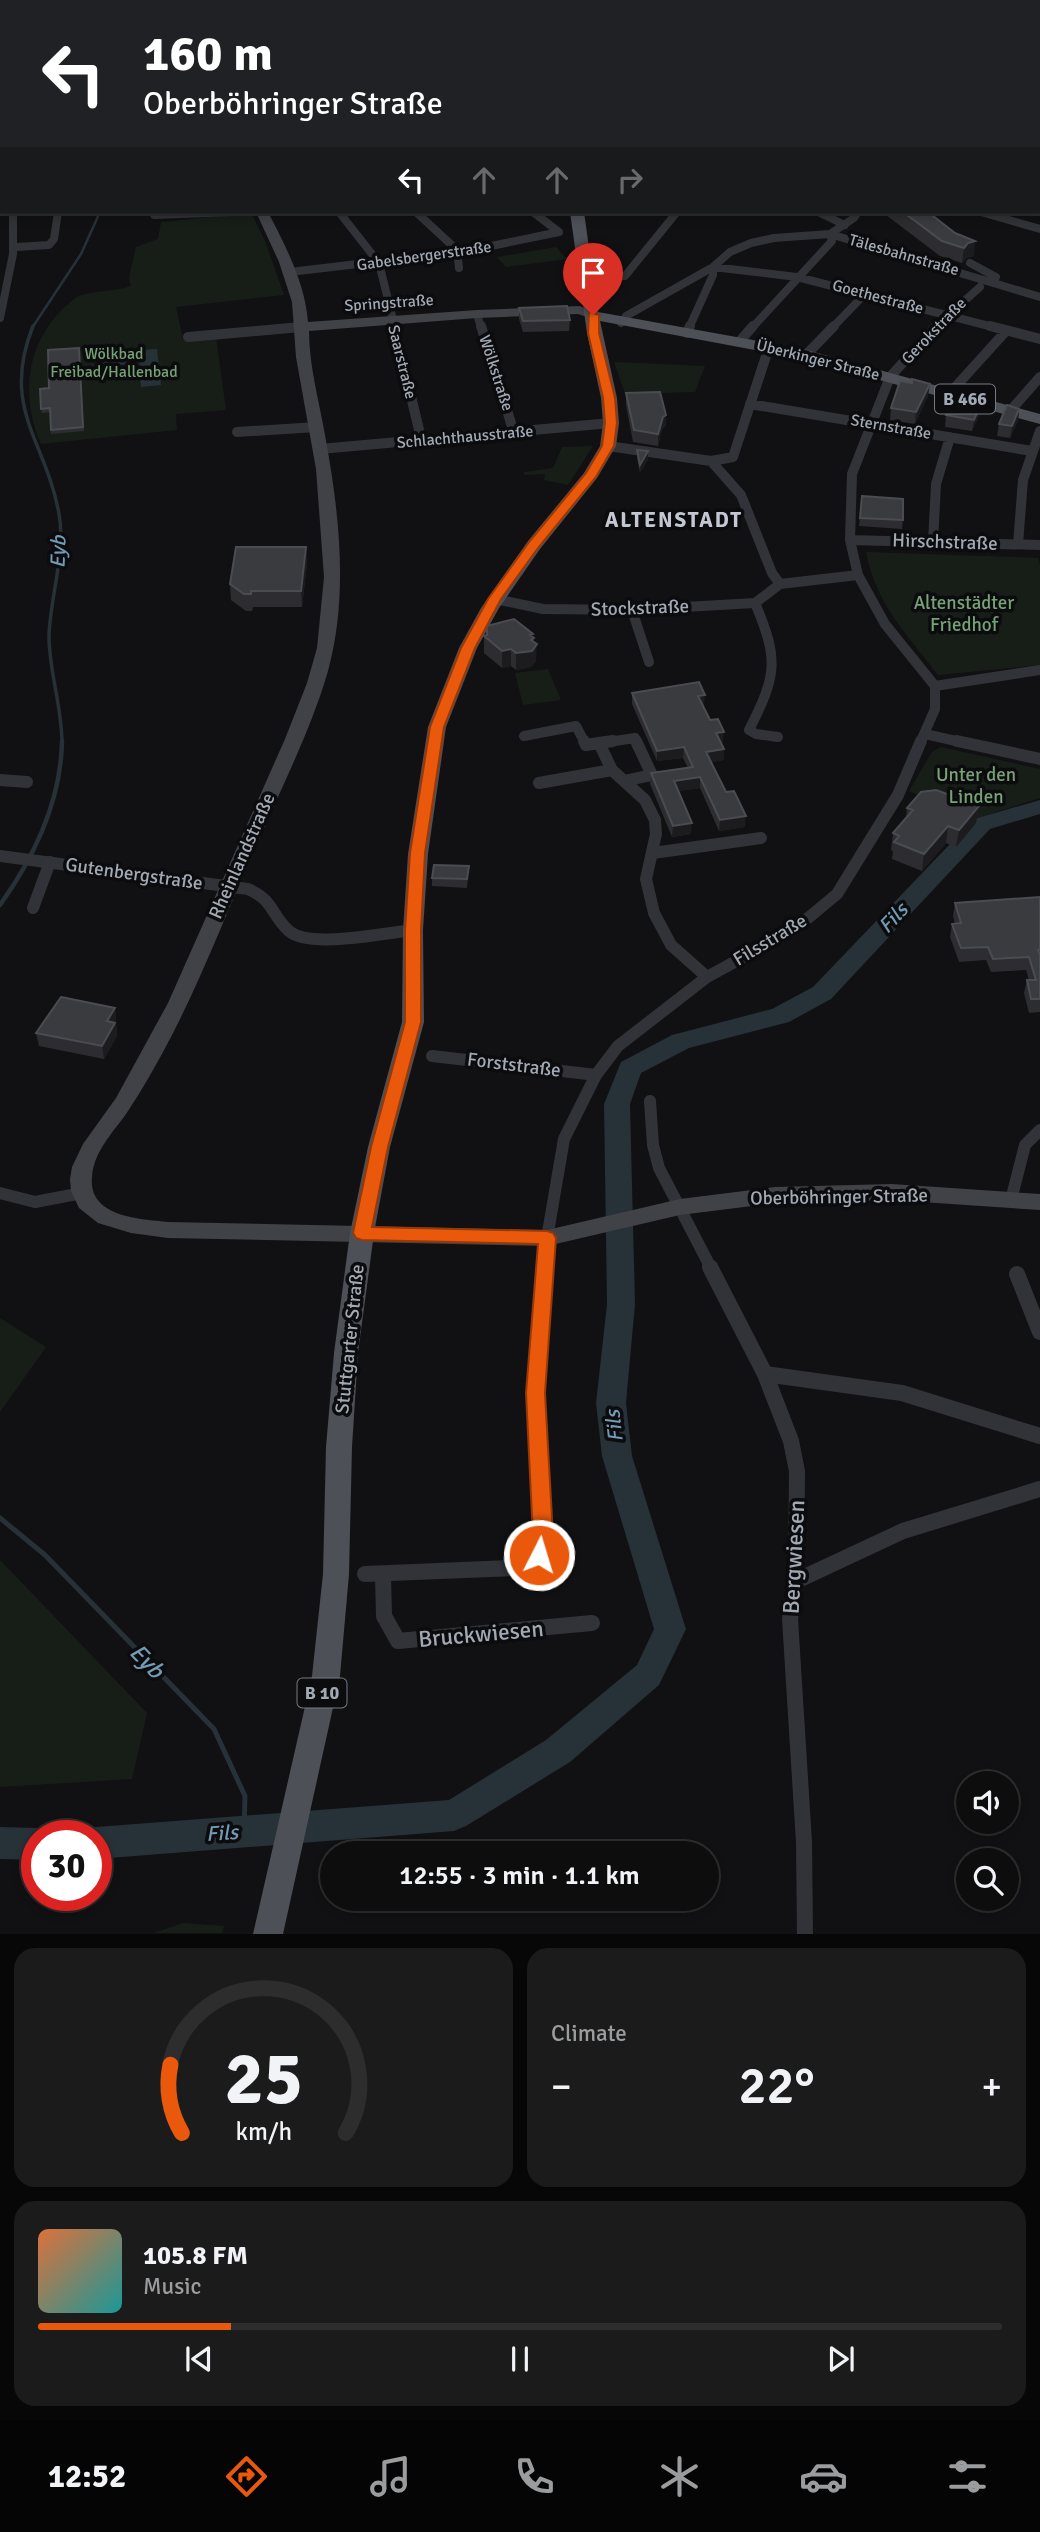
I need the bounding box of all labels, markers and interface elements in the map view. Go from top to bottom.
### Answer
text: 160 m [143,24,273,84]
icon: left [28,28,119,119]
text: Oberböhringer Straße [143,84,443,123]
icon: left [392,161,430,199]
icon: ahead [465,161,503,199]
icon: ahead [538,161,576,199]
icon: right [611,161,649,199]
street label: Tälesbahnstraße [847,230,961,280]
street label: Gabelsbergerstraße [355,237,493,275]
pin [563,243,623,315]
icon: arrive [574,254,612,292]
street label: Goethestraße [830,275,926,319]
street label: Springstraße [344,290,434,316]
street label: Gerokstraße [897,294,971,368]
street label: Saarstraße [383,323,421,401]
street label: Wölkstraße [474,333,518,413]
street label: Überkinger Straße [754,335,882,385]
park label: Wölkbad Freibad/Hallenbad [50,344,178,382]
road number: B 466 [935,384,995,414]
street label: Sternstraße [849,410,933,444]
street label: Schlachthausstraße [396,421,534,453]
district label: ALTENSTADT [605,507,743,533]
street label: Hirschstraße [892,528,998,556]
water label: Eyb [44,534,72,569]
park label: Altenstädter Friedhof [914,591,1014,637]
street label: Stockstraße [590,594,690,622]
park label: Unter den Linden [936,763,1016,809]
street label: Rheinlandstraße [204,789,280,923]
street label: Gutenbergstraße [64,852,204,896]
water label: Fils [873,896,915,939]
street label: Filsstraße [729,909,811,971]
street label: Forststraße [466,1047,562,1083]
street label: Oberböhringer Straße [750,1183,928,1211]
street label: Stuttgarter Straße [330,1263,370,1415]
water label: Fils [599,1407,629,1443]
street label: Bergwiesen [777,1499,811,1615]
position arrow [502,1518,576,1592]
street label: Bruckwiesen [417,1614,545,1654]
water label: Eyb [123,1637,172,1686]
road number: B 10 [298,1678,346,1708]
map controls [956,1771,1019,1911]
button: sound [956,1771,1019,1834]
water label: Fils [205,1819,241,1847]
speed limit sign: 30 [21,1820,112,1911]
button: search [956,1848,1019,1911]
text: 12:55 · 3 min · 1.1 km [399,1860,640,1892]
text: Climate [551,2019,627,2048]
text: 25 [224,2036,303,2125]
text: 22° [738,2054,815,2118]
text: − [551,2063,572,2110]
text: + [981,2063,1002,2110]
text: km/h [235,2116,292,2147]
text: 105.8 FM [143,2240,248,2272]
text: Music [143,2272,201,2301]
icon: previous [180,2340,218,2378]
icon: pause [501,2340,539,2378]
icon: next [822,2340,860,2378]
icon: directions [222,2452,271,2501]
icon: music [366,2452,415,2501]
icon: phone [510,2452,559,2501]
icon: climate [655,2452,704,2501]
icon: car [799,2452,848,2501]
icon: filters [943,2452,992,2501]
text: 12:52 [48,2457,126,2496]

